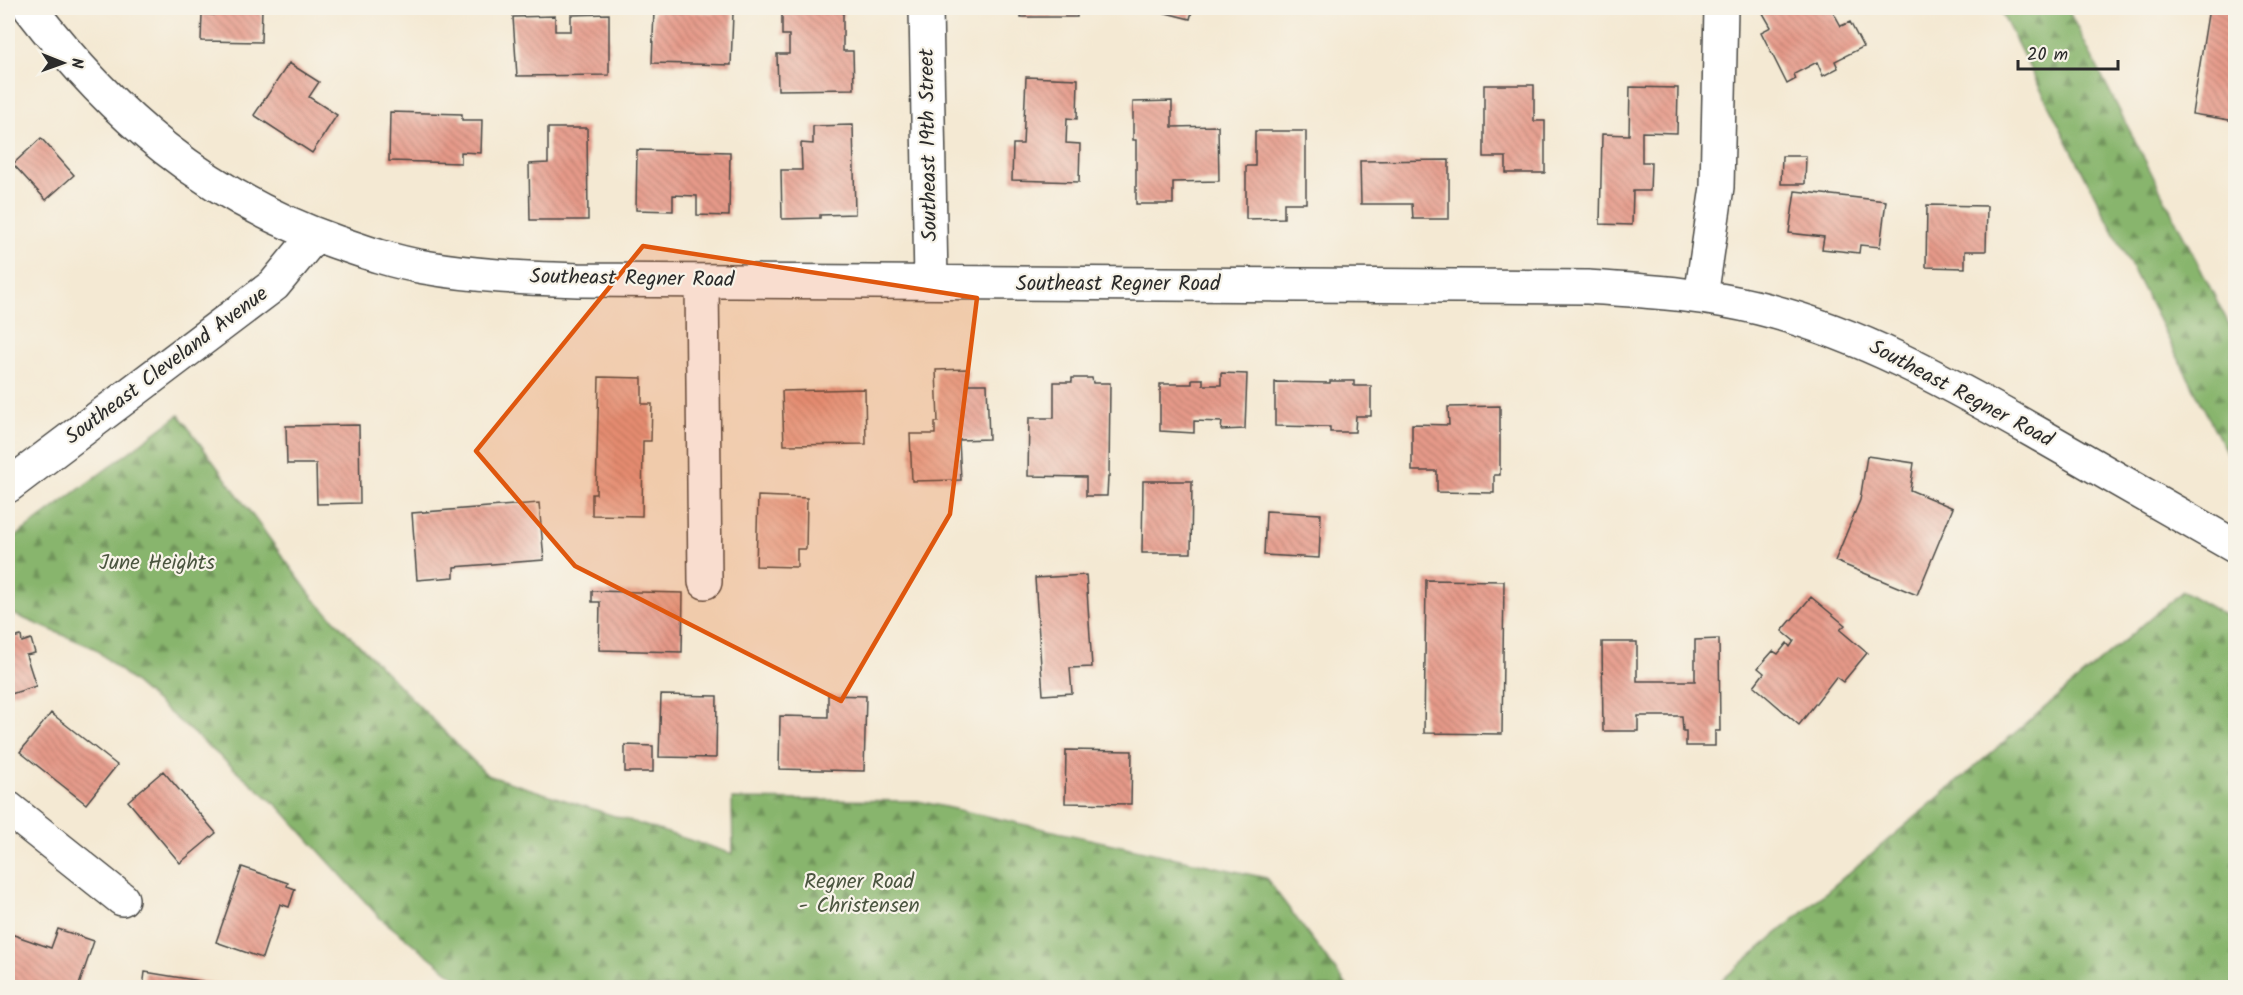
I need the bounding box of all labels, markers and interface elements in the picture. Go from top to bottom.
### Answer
north arrow [33,33,93,93]
scale bar [2018,33,2118,71]
text: 20 m [2027,41,2068,70]
street label: Southeast 19th Street [911,47,947,242]
text: N [64,58,89,69]
street label: Southeast Regner Road [529,261,735,297]
street label: Southeast Regner Road [1016,268,1221,301]
street label: Southeast Cleveland Avenue [58,278,276,454]
street label: Southeast Regner Road [1863,331,2060,457]
park label: June Heights [99,547,215,580]
park label: Regner Road - Christensen [798,866,920,923]

